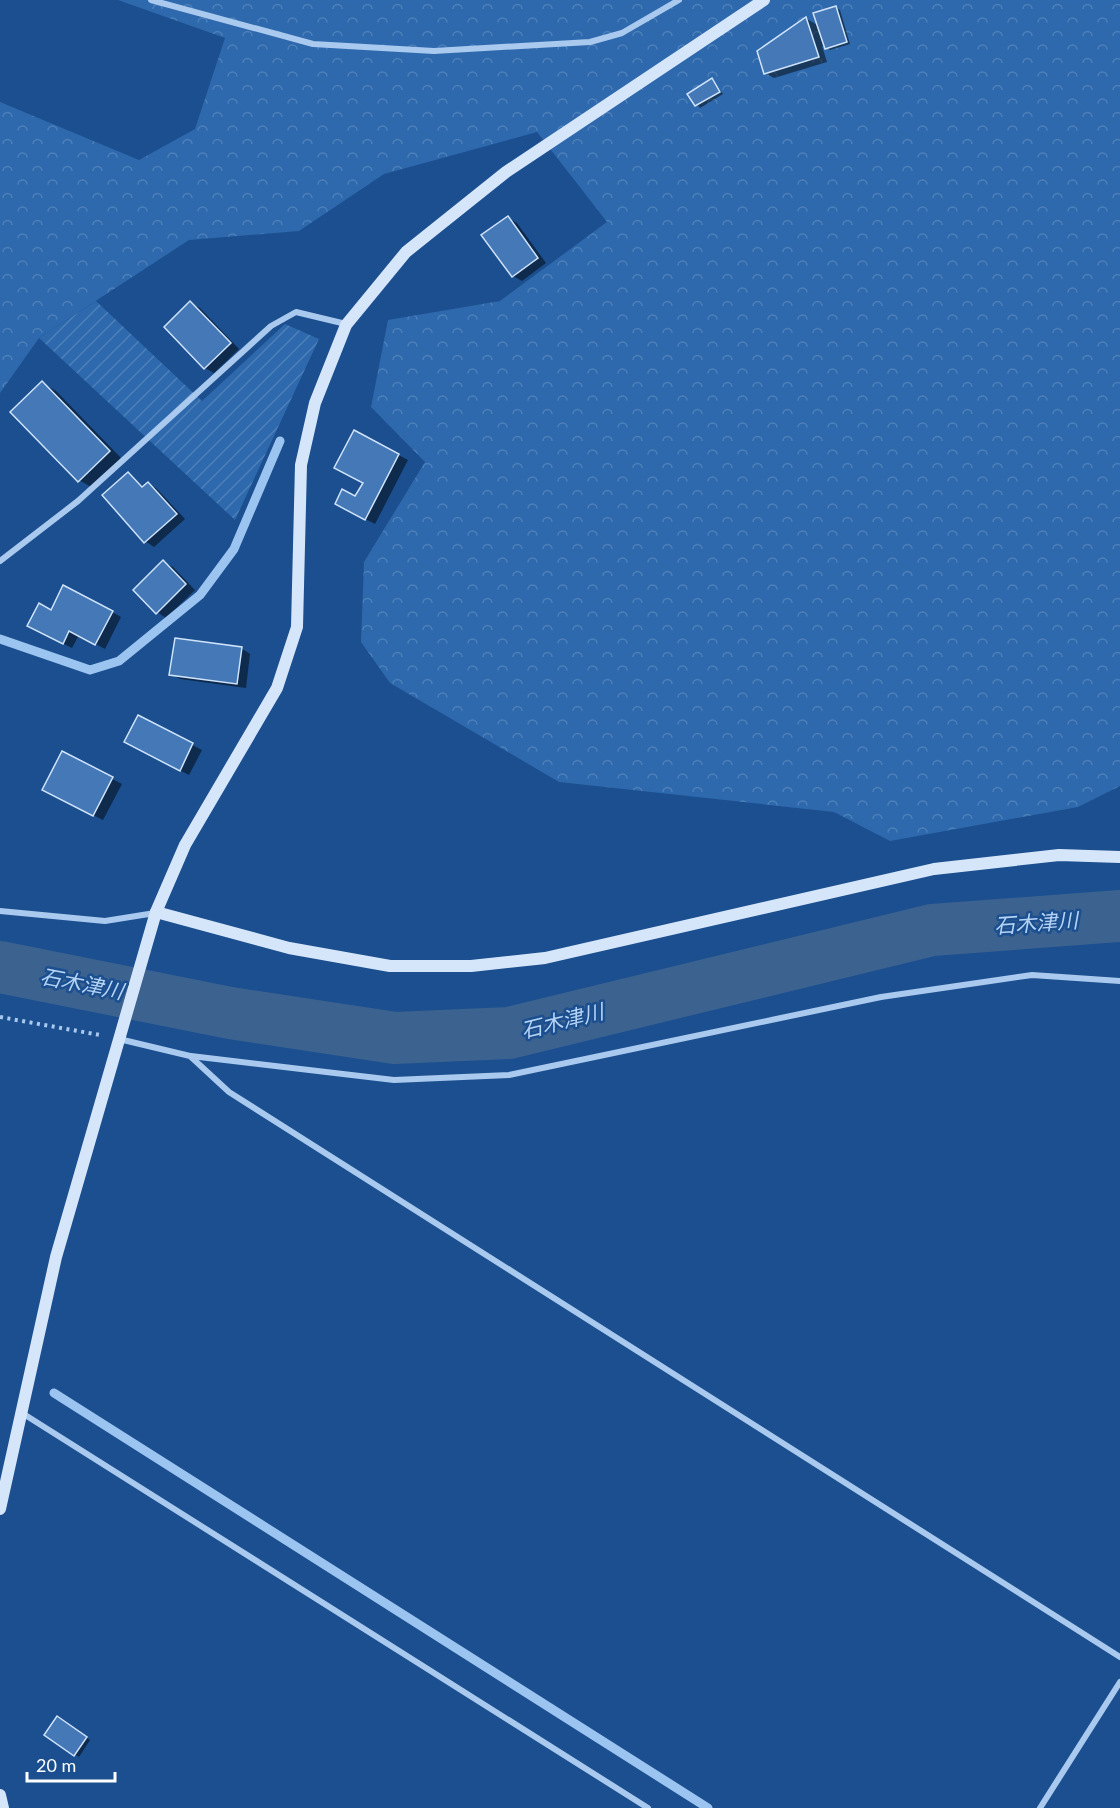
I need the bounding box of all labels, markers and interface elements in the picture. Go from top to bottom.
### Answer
water label: 石木津川 [993,906,1081,937]
water label: 石木津川 [38,963,128,1004]
water label: 石木津川 [518,997,608,1042]
scale bar [27,1745,116,1783]
text: 20 m [36,1754,76,1776]

